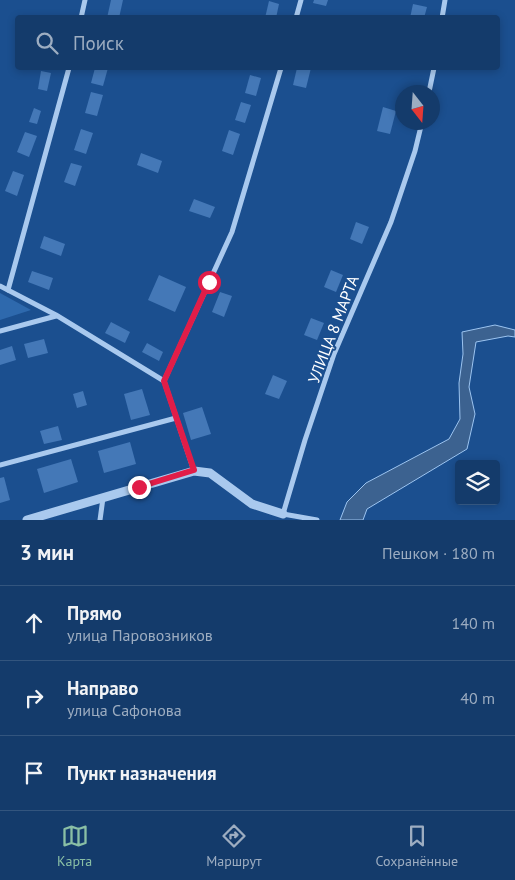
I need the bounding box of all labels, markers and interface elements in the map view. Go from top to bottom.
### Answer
search box [15,15,500,70]
icon: search [33,29,61,57]
text: Поиск [73,31,124,55]
north arrow [395,85,440,130]
route start [198,271,221,294]
street label: УЛИЦА 8 МАРТА [303,272,363,386]
map controls [455,460,500,505]
button: layers [455,460,500,505]
route end [128,476,151,499]
text: 3 мин [20,539,74,566]
text: Пешком · 180 m [382,543,495,563]
text: Прямо [67,601,122,625]
icon: ahead [20,609,48,637]
text: 140 m [452,613,495,633]
text: улица Паровозников [67,625,213,645]
text: Направо [67,676,138,700]
icon: right [20,684,48,712]
text: 40 m [460,688,495,708]
text: улица Сафонова [67,700,182,720]
icon: arrive [20,759,48,787]
text: Пункт назначения [67,761,217,785]
tab: Карта [57,822,92,870]
tab: Маршрут [206,822,262,870]
tab: Сохранённые [375,822,458,870]

